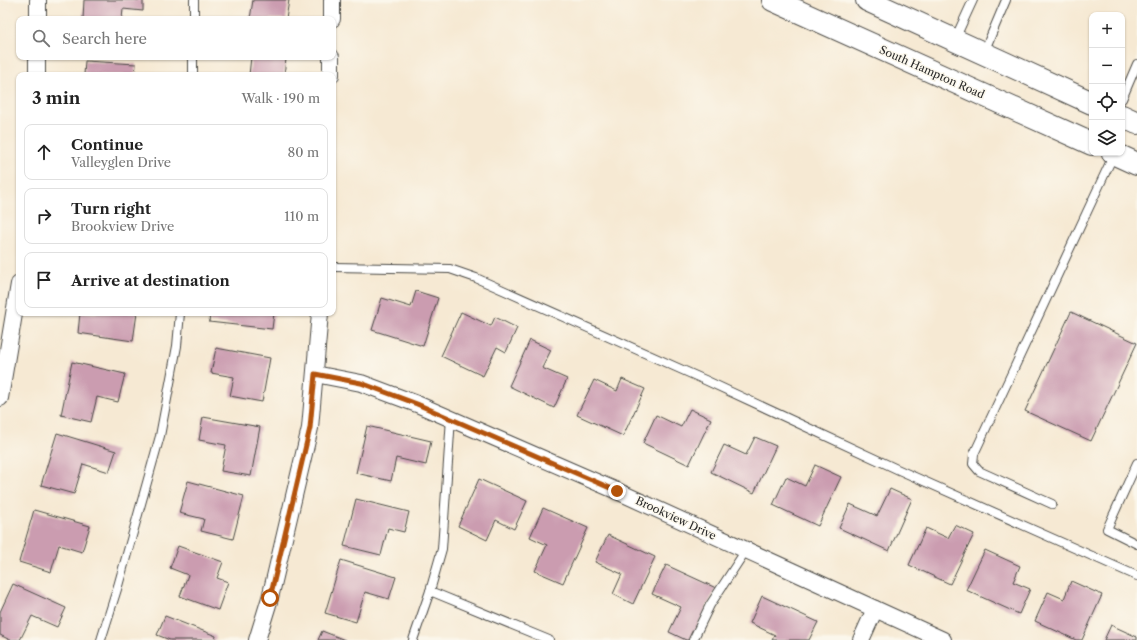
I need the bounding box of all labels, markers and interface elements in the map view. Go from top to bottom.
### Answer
map controls [1089,12,1125,156]
button: + [1089,12,1125,48]
search box [16,16,336,60]
icon: search [30,27,52,49]
text: Search here [62,29,147,48]
street label: South Hampton Road [877,42,987,102]
button: − [1089,48,1125,84]
button: locate [1089,84,1125,120]
text: 3 min [32,88,81,108]
text: Walk · 190 m [241,90,320,106]
button: layers [1089,120,1125,156]
text: Continue [71,135,143,154]
icon: ahead [33,141,55,163]
text: 80 m [287,144,319,160]
text: Valleyglen Drive [71,154,171,170]
text: Turn right [71,199,151,218]
icon: right [33,205,55,227]
text: 110 m [284,208,319,224]
text: Brookview Drive [71,218,174,234]
icon: arrive [33,269,55,291]
text: Arrive at destination [71,271,230,290]
route end [608,482,626,500]
street label: Brookview Drive [633,493,719,543]
route start [261,589,279,607]

